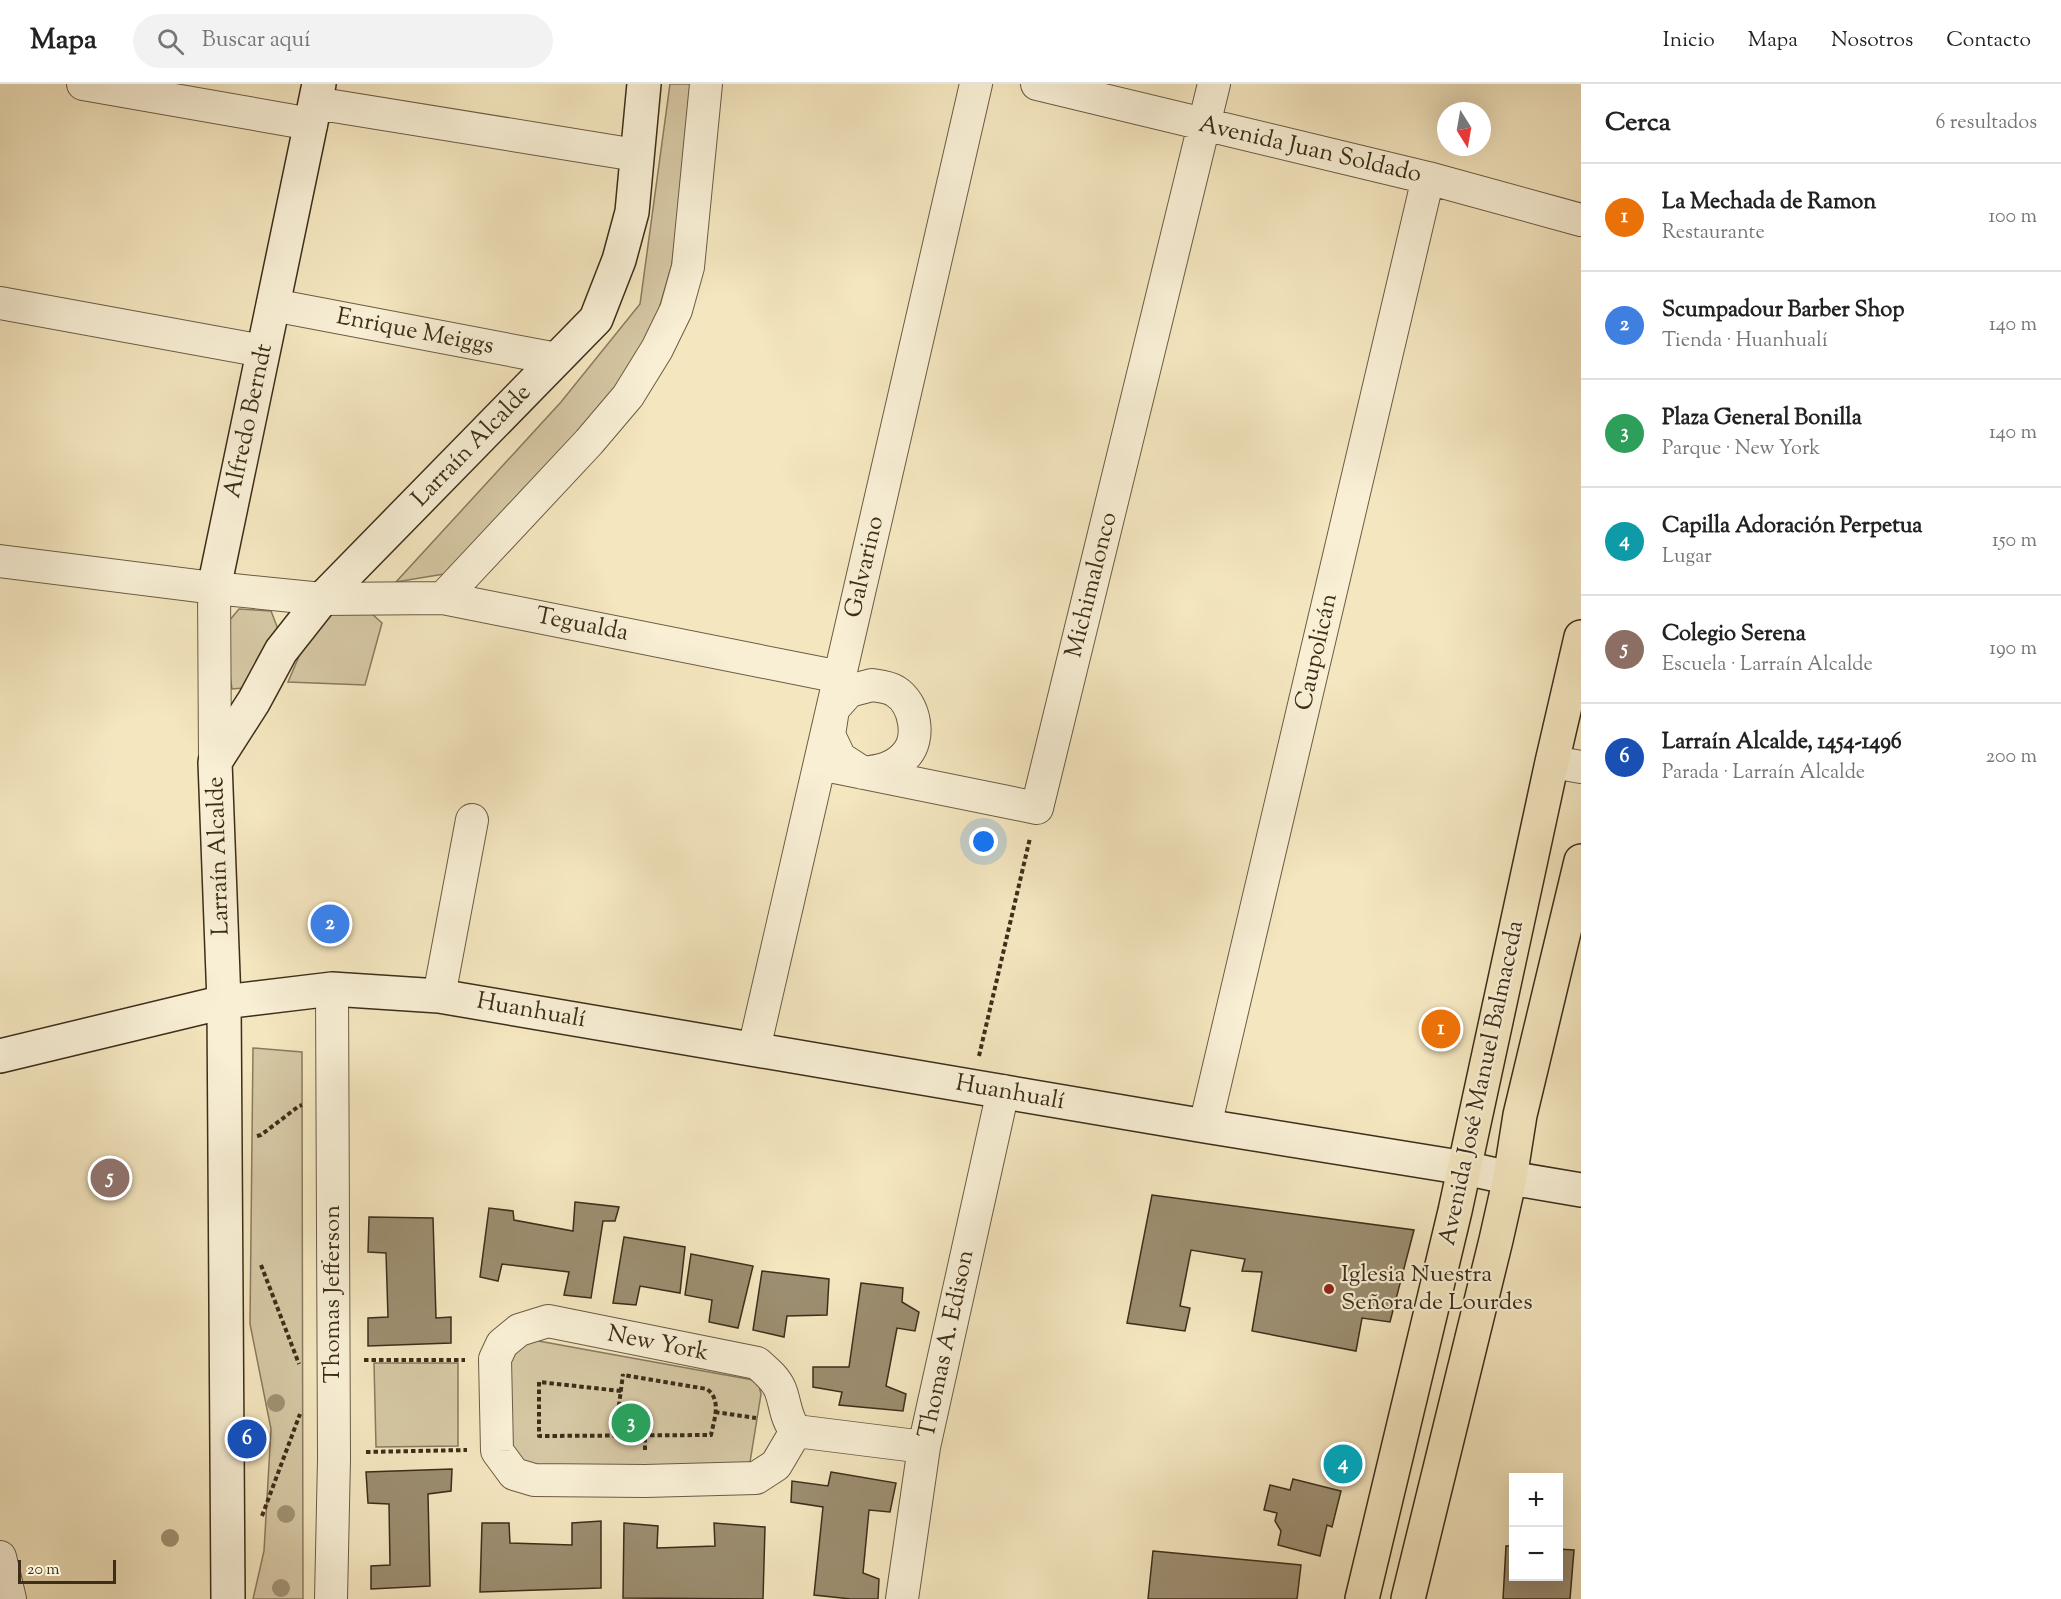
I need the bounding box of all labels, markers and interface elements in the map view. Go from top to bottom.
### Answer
search box [133,14,553,68]
text: Mapa [30,21,97,61]
icon: search [154,25,187,58]
text: Buscar aquí [202,25,311,57]
text: Inicio [1663,26,1715,56]
text: Mapa [1748,26,1798,56]
text: Nosotros [1831,26,1913,56]
text: Contacto [1946,26,2031,56]
north arrow [1437,102,1491,156]
text: Cerca [1605,105,1671,142]
street label: Avenida Juan Soldado [1195,108,1425,192]
text: 6 resultados [1936,109,2037,138]
text: La Mechada de Ramon [1662,187,1876,219]
text: 1 [1621,203,1628,232]
text: 100 m [1988,203,2037,232]
text: Restaurante [1662,219,1765,248]
text: Scumpadour Barber Shop [1662,295,1904,327]
street label: Enrique Meiggs [333,300,497,364]
text: 2 [1620,311,1629,340]
text: 140 m [1989,311,2037,340]
text: Tienda · Huanhualí [1662,327,1828,356]
street label: Alfredo Berndt [216,341,282,501]
street label: Larraín Alcalde [404,377,540,515]
text: Plaza General Bonilla [1662,403,1862,435]
text: 3 [1620,419,1629,448]
text: 140 m [1989,419,2037,448]
text: Parque · New York [1662,435,1820,464]
street label: Michimalonco [1058,509,1126,661]
text: Capilla Adoración Perpetua [1662,511,1922,543]
street label: Galvarino [837,513,893,621]
text: 4 [1619,527,1630,556]
text: 150 m [1992,527,2037,556]
text: Lugar [1662,543,1712,572]
street label: Caupolicán [1287,590,1347,714]
street label: Tegualda [533,599,631,651]
text: Colegio Serena [1662,619,1806,651]
text: 5 [1621,635,1628,664]
text: 190 m [1989,635,2037,664]
text: Escuela · Larraín Alcalde [1662,651,1873,680]
text: Larraín Alcalde, 1454-1496 [1662,727,1902,759]
text: 6 [1620,743,1629,772]
text: 200 m [1986,743,2037,772]
text: Parada · Larraín Alcalde [1662,759,1865,788]
street label: Larraín Alcalde [199,776,239,936]
your location [969,827,998,856]
pin: 2 [310,902,350,946]
street label: Avenida José Manuel Balmaceda [1431,917,1533,1249]
street label: Huanhualí [474,985,588,1037]
pin: 1 [1422,1006,1460,1052]
street label: Huanhualí [953,1067,1067,1119]
pin: 5 [90,1156,130,1200]
street label: Thomas Jefferson [316,1205,350,1383]
street label: Thomas A. Edison [910,1247,984,1441]
place label: Iglesia Nuestra Señora de Lourdes [1341,1258,1533,1320]
marker: Iglesia Nuestra Señora de Lourdes [1322,1282,1336,1296]
street label: New York [604,1318,712,1370]
pin: 3 [612,1400,650,1446]
pin: 6 [228,1416,266,1462]
pin: 4 [1324,1442,1362,1486]
map controls [1509,1473,1563,1581]
button: + [1509,1473,1563,1527]
button: − [1509,1527,1563,1581]
scale bar [18,1557,116,1584]
text: 20 m [27,1559,60,1582]

